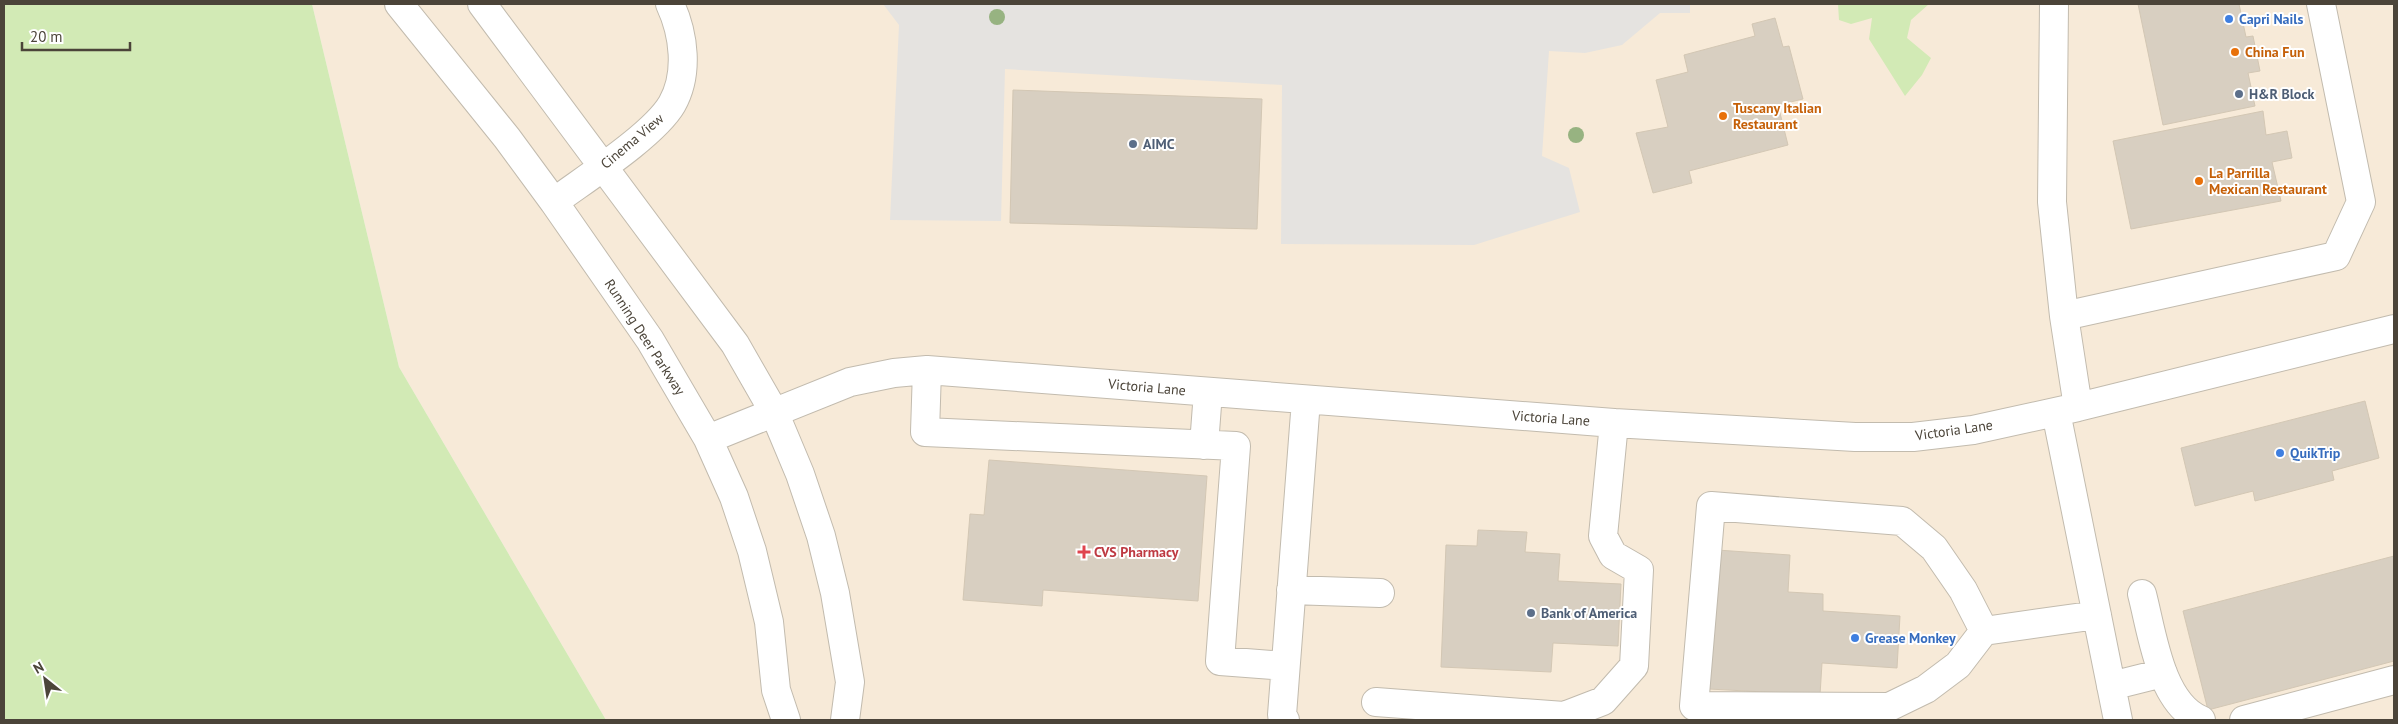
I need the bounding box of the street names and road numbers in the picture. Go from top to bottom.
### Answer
street label: Cinema View [597,109,668,173]
street label: Running Deer Parkway [601,276,690,399]
street label: Victoria Lane [1106,375,1187,399]
street label: Victoria Lane [1510,406,1591,430]
street label: Victoria Lane [1913,416,1994,444]

